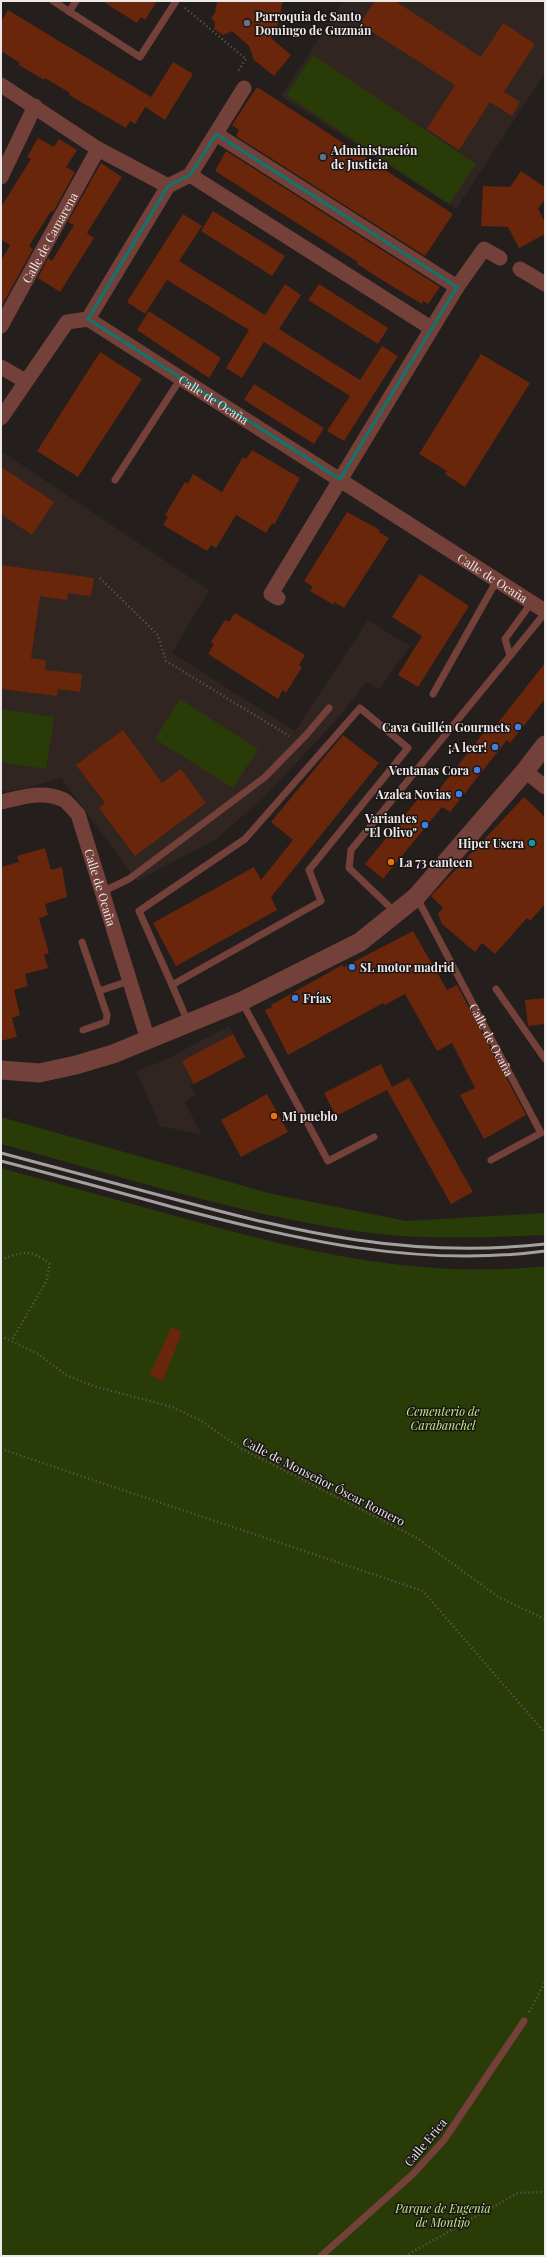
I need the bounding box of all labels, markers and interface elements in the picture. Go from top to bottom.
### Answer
place label: Parroquia de Santo Domingo de Guzmán [255,8,372,38]
marker: Parroquia de Santo Domingo de Guzmán [242,18,252,28]
place label: Administración de Justicia [330,142,418,172]
marker: Administración de Justicia [318,152,328,162]
street label: Calle de Camarena [18,189,81,286]
street label: Calle de Ocaña [176,371,252,428]
street label: Calle de Ocaña [455,549,531,606]
place label: Cava Guillén Gourmets [382,719,510,735]
marker: Cava Guillén Gourmets [513,722,523,732]
place label: ¡A leer! [448,739,487,755]
marker: ¡A leer! [490,742,500,752]
place label: Ventanas Cora [388,762,470,778]
marker: Ventanas Cora [472,765,482,775]
place label: Azalea Novias [375,786,451,802]
marker: Azalea Novias [454,789,464,799]
place label: Variantes "El Olivo" [364,810,417,840]
marker: Variantes "El Olivo" [420,820,430,830]
place label: Hiper Usera [458,835,525,851]
marker: Hiper Usera [527,838,537,848]
street label: Calle de Ocaña [81,847,120,928]
place label: La 73 canteen [399,854,473,870]
marker: La 73 canteen [386,857,396,867]
place label: SL motor madrid [360,959,455,975]
marker: SL motor madrid [347,962,357,972]
place label: Frías [303,990,332,1006]
marker: Frías [290,993,300,1003]
street label: Calle de Ocaña [466,1000,517,1079]
place label: Mi pueblo [282,1108,338,1124]
marker: Mi pueblo [269,1111,279,1121]
park label: Cementerio de Carabanchel [406,1403,480,1433]
street label: Calle de Monseñor Óscar Romero [240,1433,408,1529]
street label: Calle Erica [400,2115,450,2169]
park label: Parque de Eugenia de Montijo [394,2200,491,2230]

